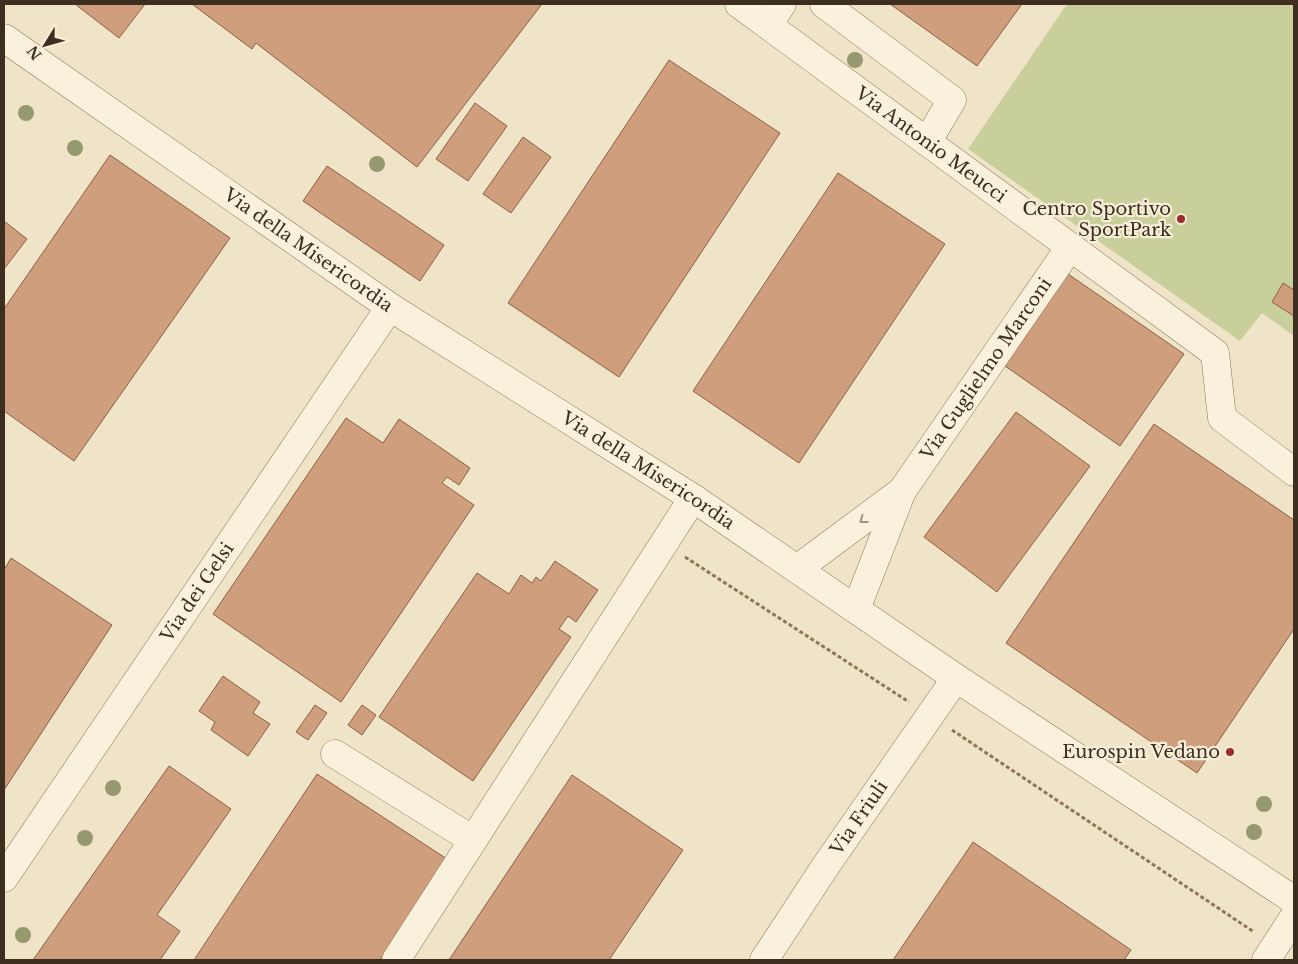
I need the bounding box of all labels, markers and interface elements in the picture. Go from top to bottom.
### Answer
north arrow [20,20,70,70]
text: N [23,42,46,63]
street label: Via Antonio Meucci [850,82,1011,207]
street label: Via della Misericordia [219,183,397,317]
place label: Centro Sportivo SportPark [1022,198,1171,241]
marker: Centro Sportivo SportPark [1175,213,1187,225]
street label: Via Guglielmo Marconi [915,274,1056,465]
street label: Via della Misericordia [557,406,739,534]
one-way arrow [859,514,869,523]
street label: Via dei Gelsi [155,538,239,647]
place label: Eurospin Vedano [1062,741,1220,763]
marker: Eurospin Vedano [1224,746,1236,758]
street label: Via Friuli [825,776,892,860]

